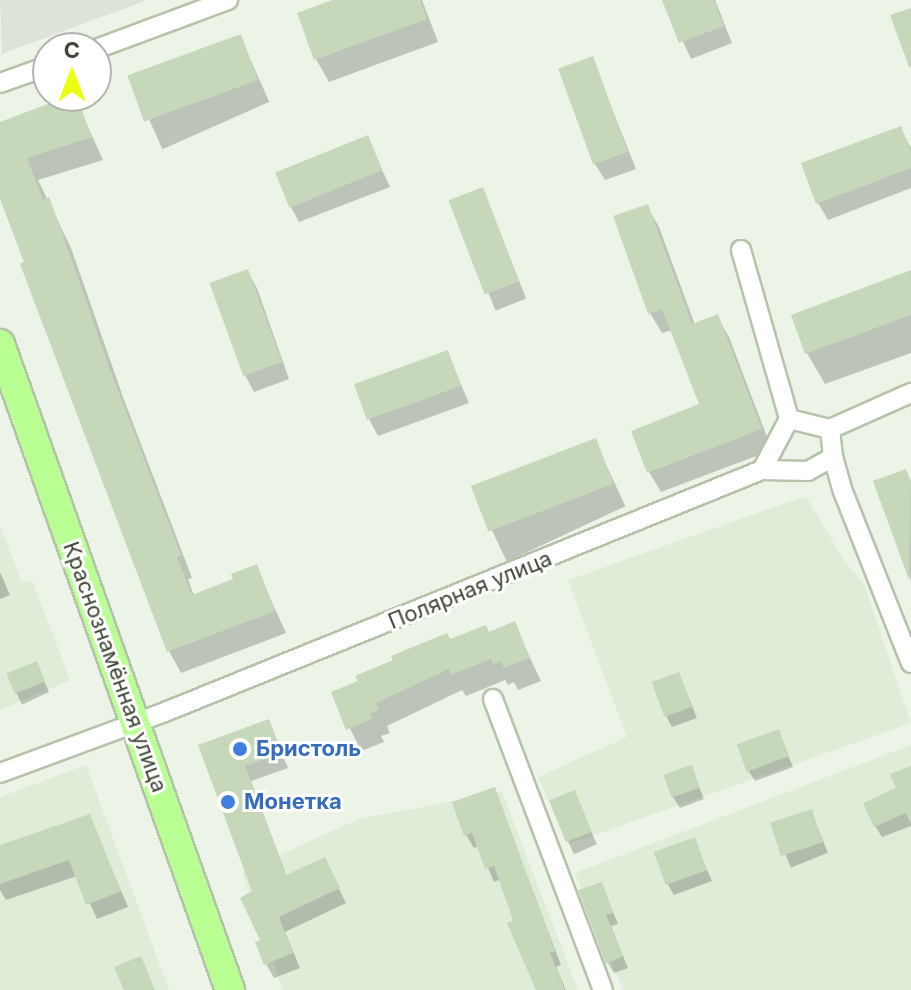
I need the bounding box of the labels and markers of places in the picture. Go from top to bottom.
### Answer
place label: Бристоль [256,736,361,762]
marker: Бристоль [231,740,249,758]
place label: Монетка [244,789,342,815]
marker: Монетка [219,793,237,811]

